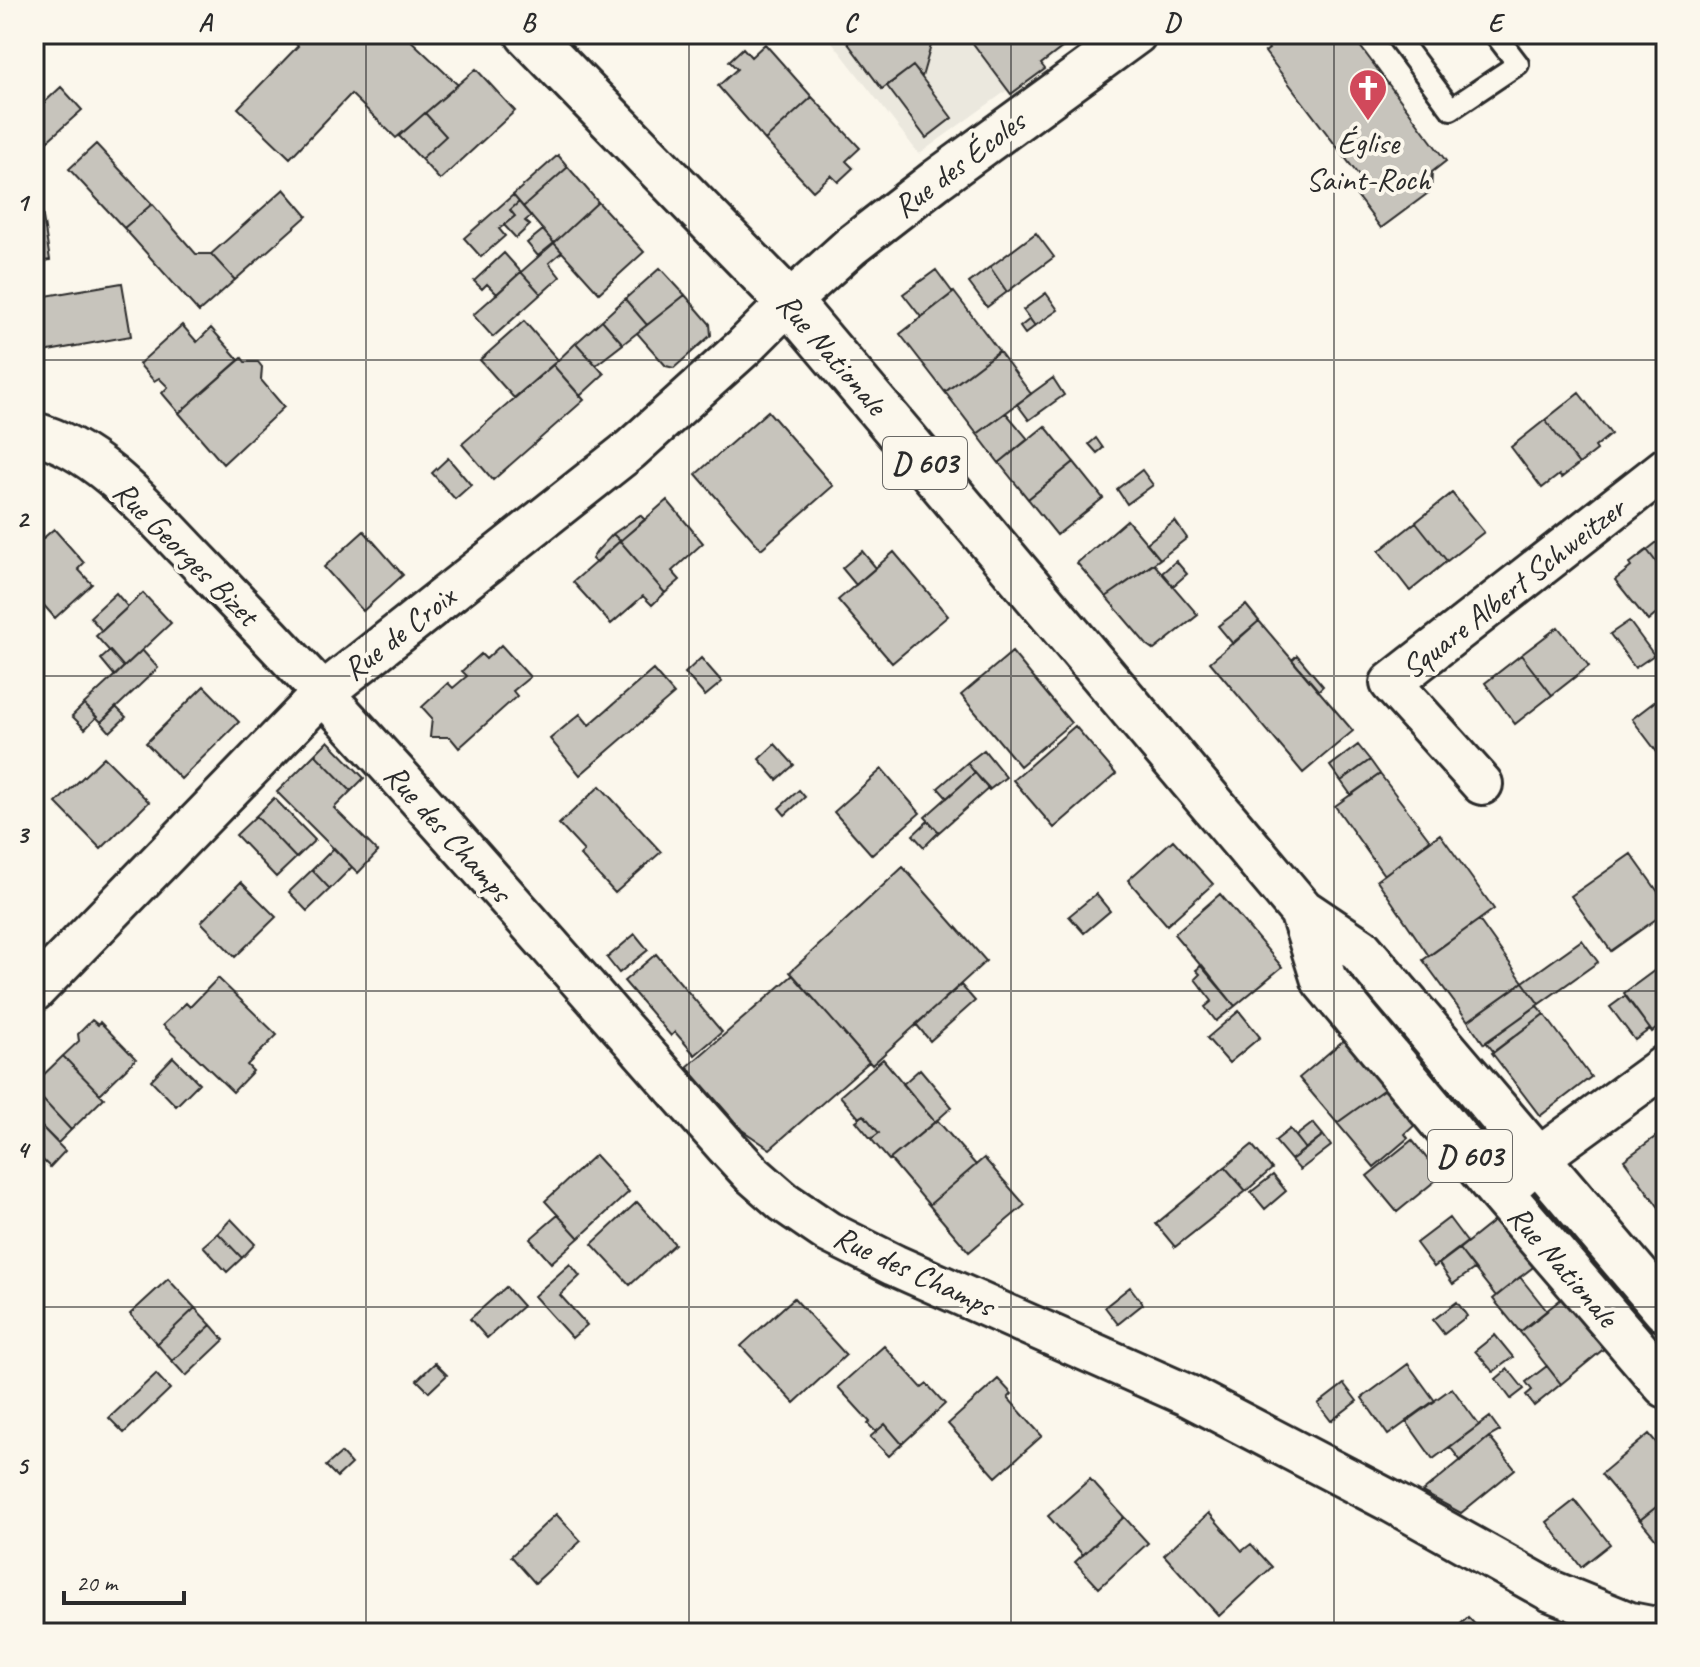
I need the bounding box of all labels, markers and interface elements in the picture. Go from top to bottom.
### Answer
text: A [198,6,213,39]
text: B [521,6,537,39]
text: C [844,6,860,39]
text: D [1164,6,1182,39]
text: E [1488,6,1506,39]
church icon: Église Saint-Roch [1347,67,1389,122]
street label: Rue des Écoles [885,99,1036,227]
place label: Église Saint-Roch [1306,122,1432,200]
text: 1 [16,186,31,219]
street label: Rue Nationale [768,284,898,426]
road number: D 603 [883,437,967,489]
street label: Rue Georges Bizet [105,472,270,637]
street label: Square Albert Schweitzer [1393,486,1635,688]
text: 2 [16,502,30,535]
street label: Rue de Croix [334,575,465,690]
street label: Rue des Champs [375,755,523,913]
text: 3 [16,818,30,851]
road number: D 603 [1428,1130,1512,1182]
text: 4 [16,1133,31,1166]
street label: Rue Nationale [1499,1196,1629,1338]
street label: Rue des Champs [827,1216,1004,1327]
text: 5 [16,1449,30,1482]
scale bar [64,1555,184,1605]
text: 20 m [76,1568,119,1598]

